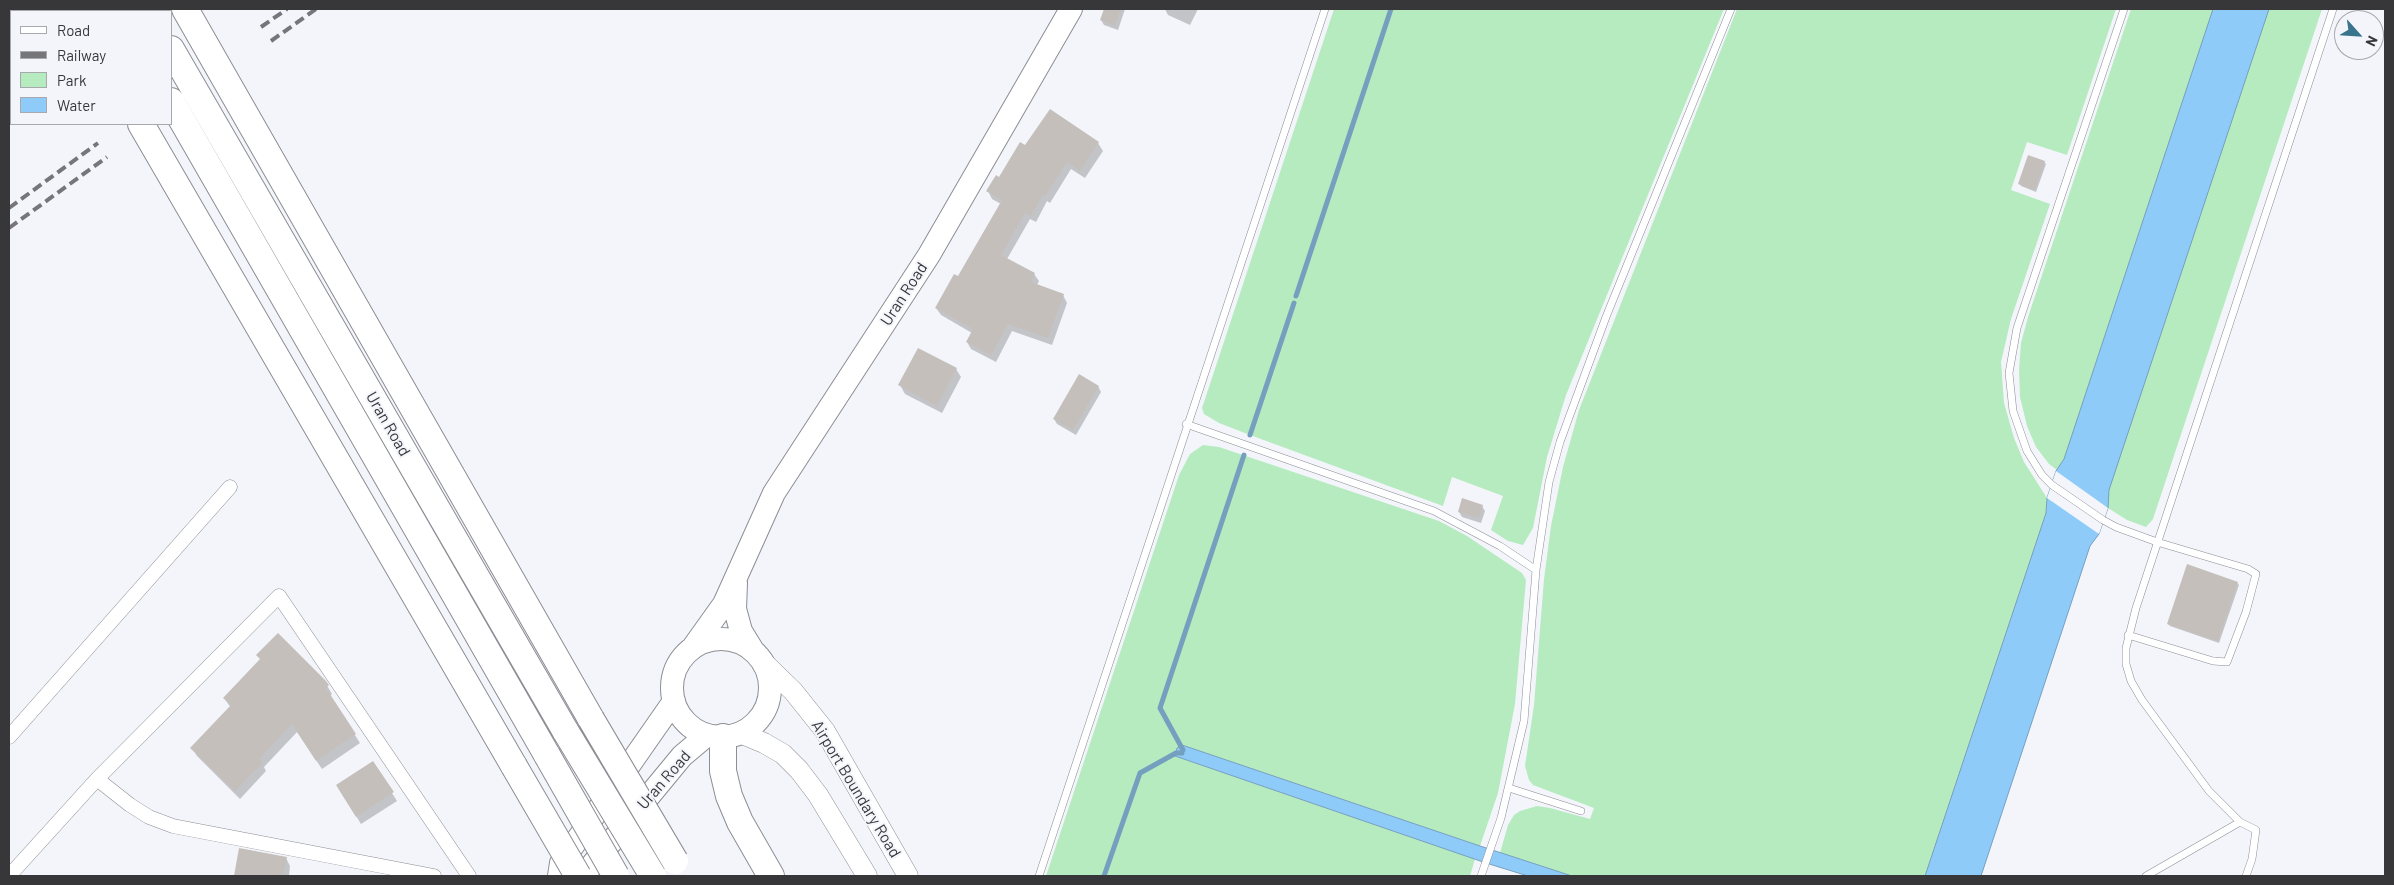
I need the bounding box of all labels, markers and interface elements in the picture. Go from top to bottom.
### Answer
legend [10,10,172,125]
north arrow [2334,10,2384,60]
text: Road [57,21,90,39]
text: N [2362,33,2382,49]
text: Railway [57,46,106,64]
text: Park [57,71,86,89]
text: Water [57,96,96,114]
street label: Uran Road [876,259,932,329]
street label: Uran Road [362,388,414,460]
street label: Airport Boundary Road [807,717,905,861]
street label: Uran Road [633,747,695,813]

